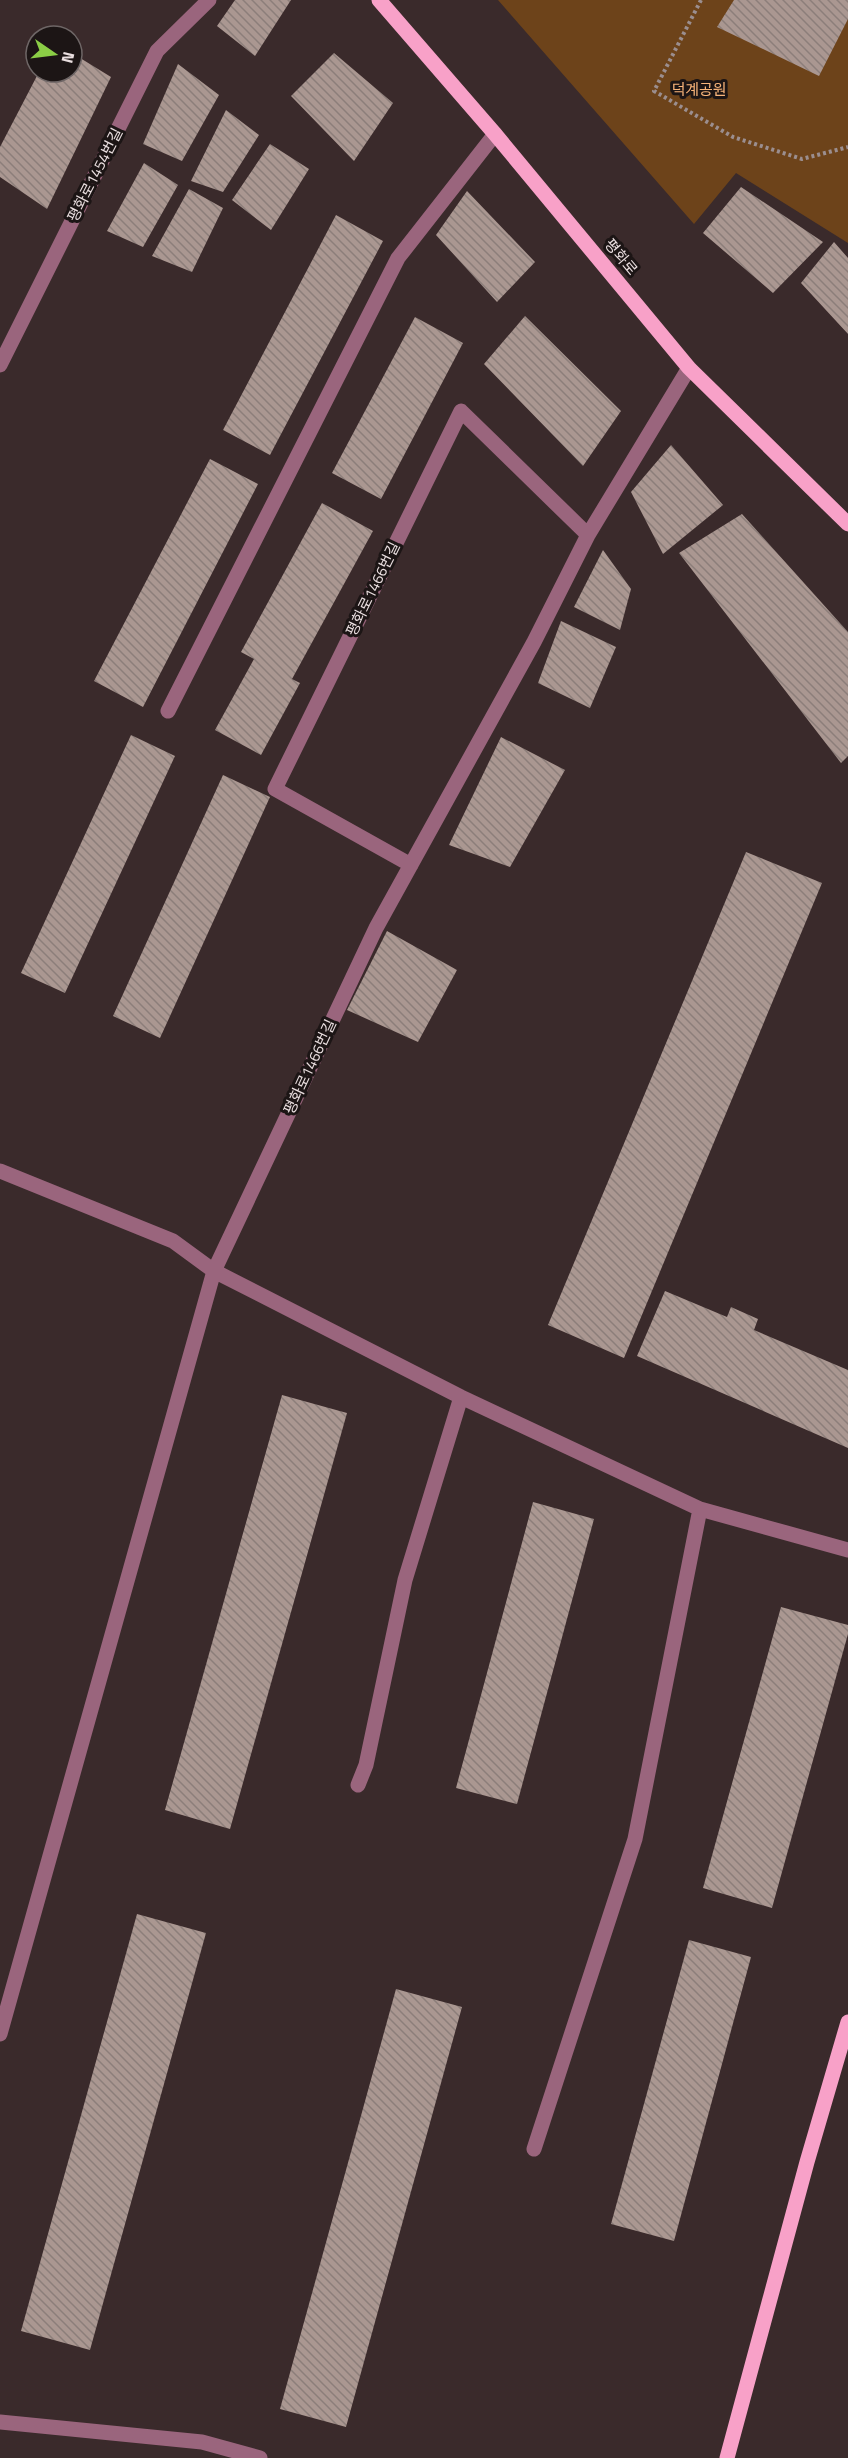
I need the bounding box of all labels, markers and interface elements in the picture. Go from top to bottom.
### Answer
north arrow [24,24,84,84]
text: N [56,49,82,66]
park label: 덕계공원 [671,78,727,101]
street label: 평화로1454번길 [61,124,128,226]
street label: 평화로 [599,233,644,280]
street label: 평화로1466번길 [340,538,405,640]
street label: 평화로1466번길 [277,1015,342,1118]

